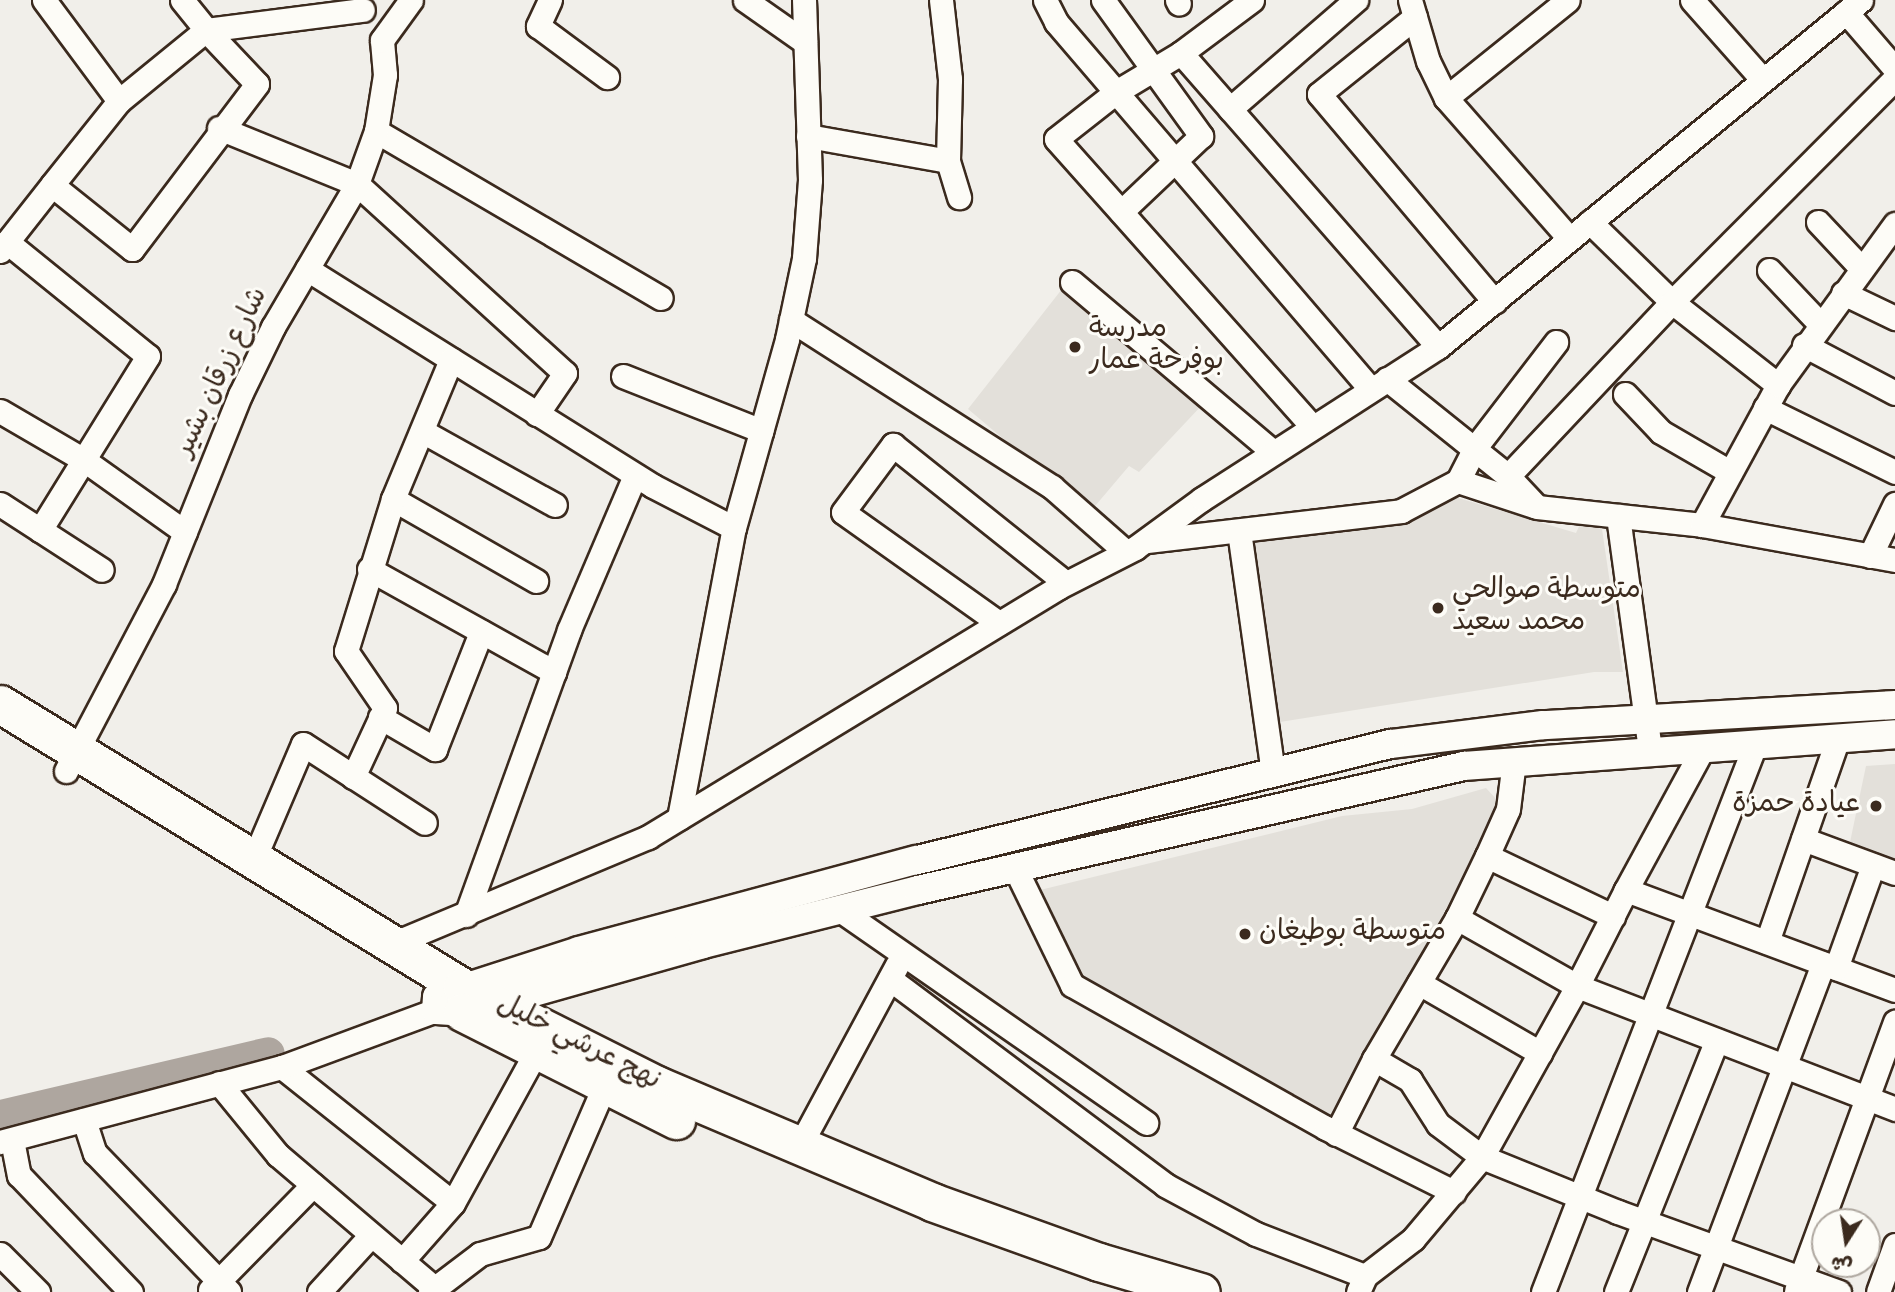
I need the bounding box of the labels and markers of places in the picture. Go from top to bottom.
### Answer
place label: مدرسة بوفرحة عمار [1089,314,1224,380]
marker: مدرسة بوفرحة عمار [1067,339,1083,355]
place label: متوسطة صوالحي محمد سعيد [1452,575,1641,641]
marker: متوسطة صوالحي محمد سعيد [1430,600,1446,616]
place label: عيادة حمزة [1732,789,1860,823]
marker: عيادة حمزة [1866,796,1886,816]
place label: متوسطة بوطيغان [1259,917,1446,951]
marker: متوسطة بوطيغان [1237,926,1253,942]

